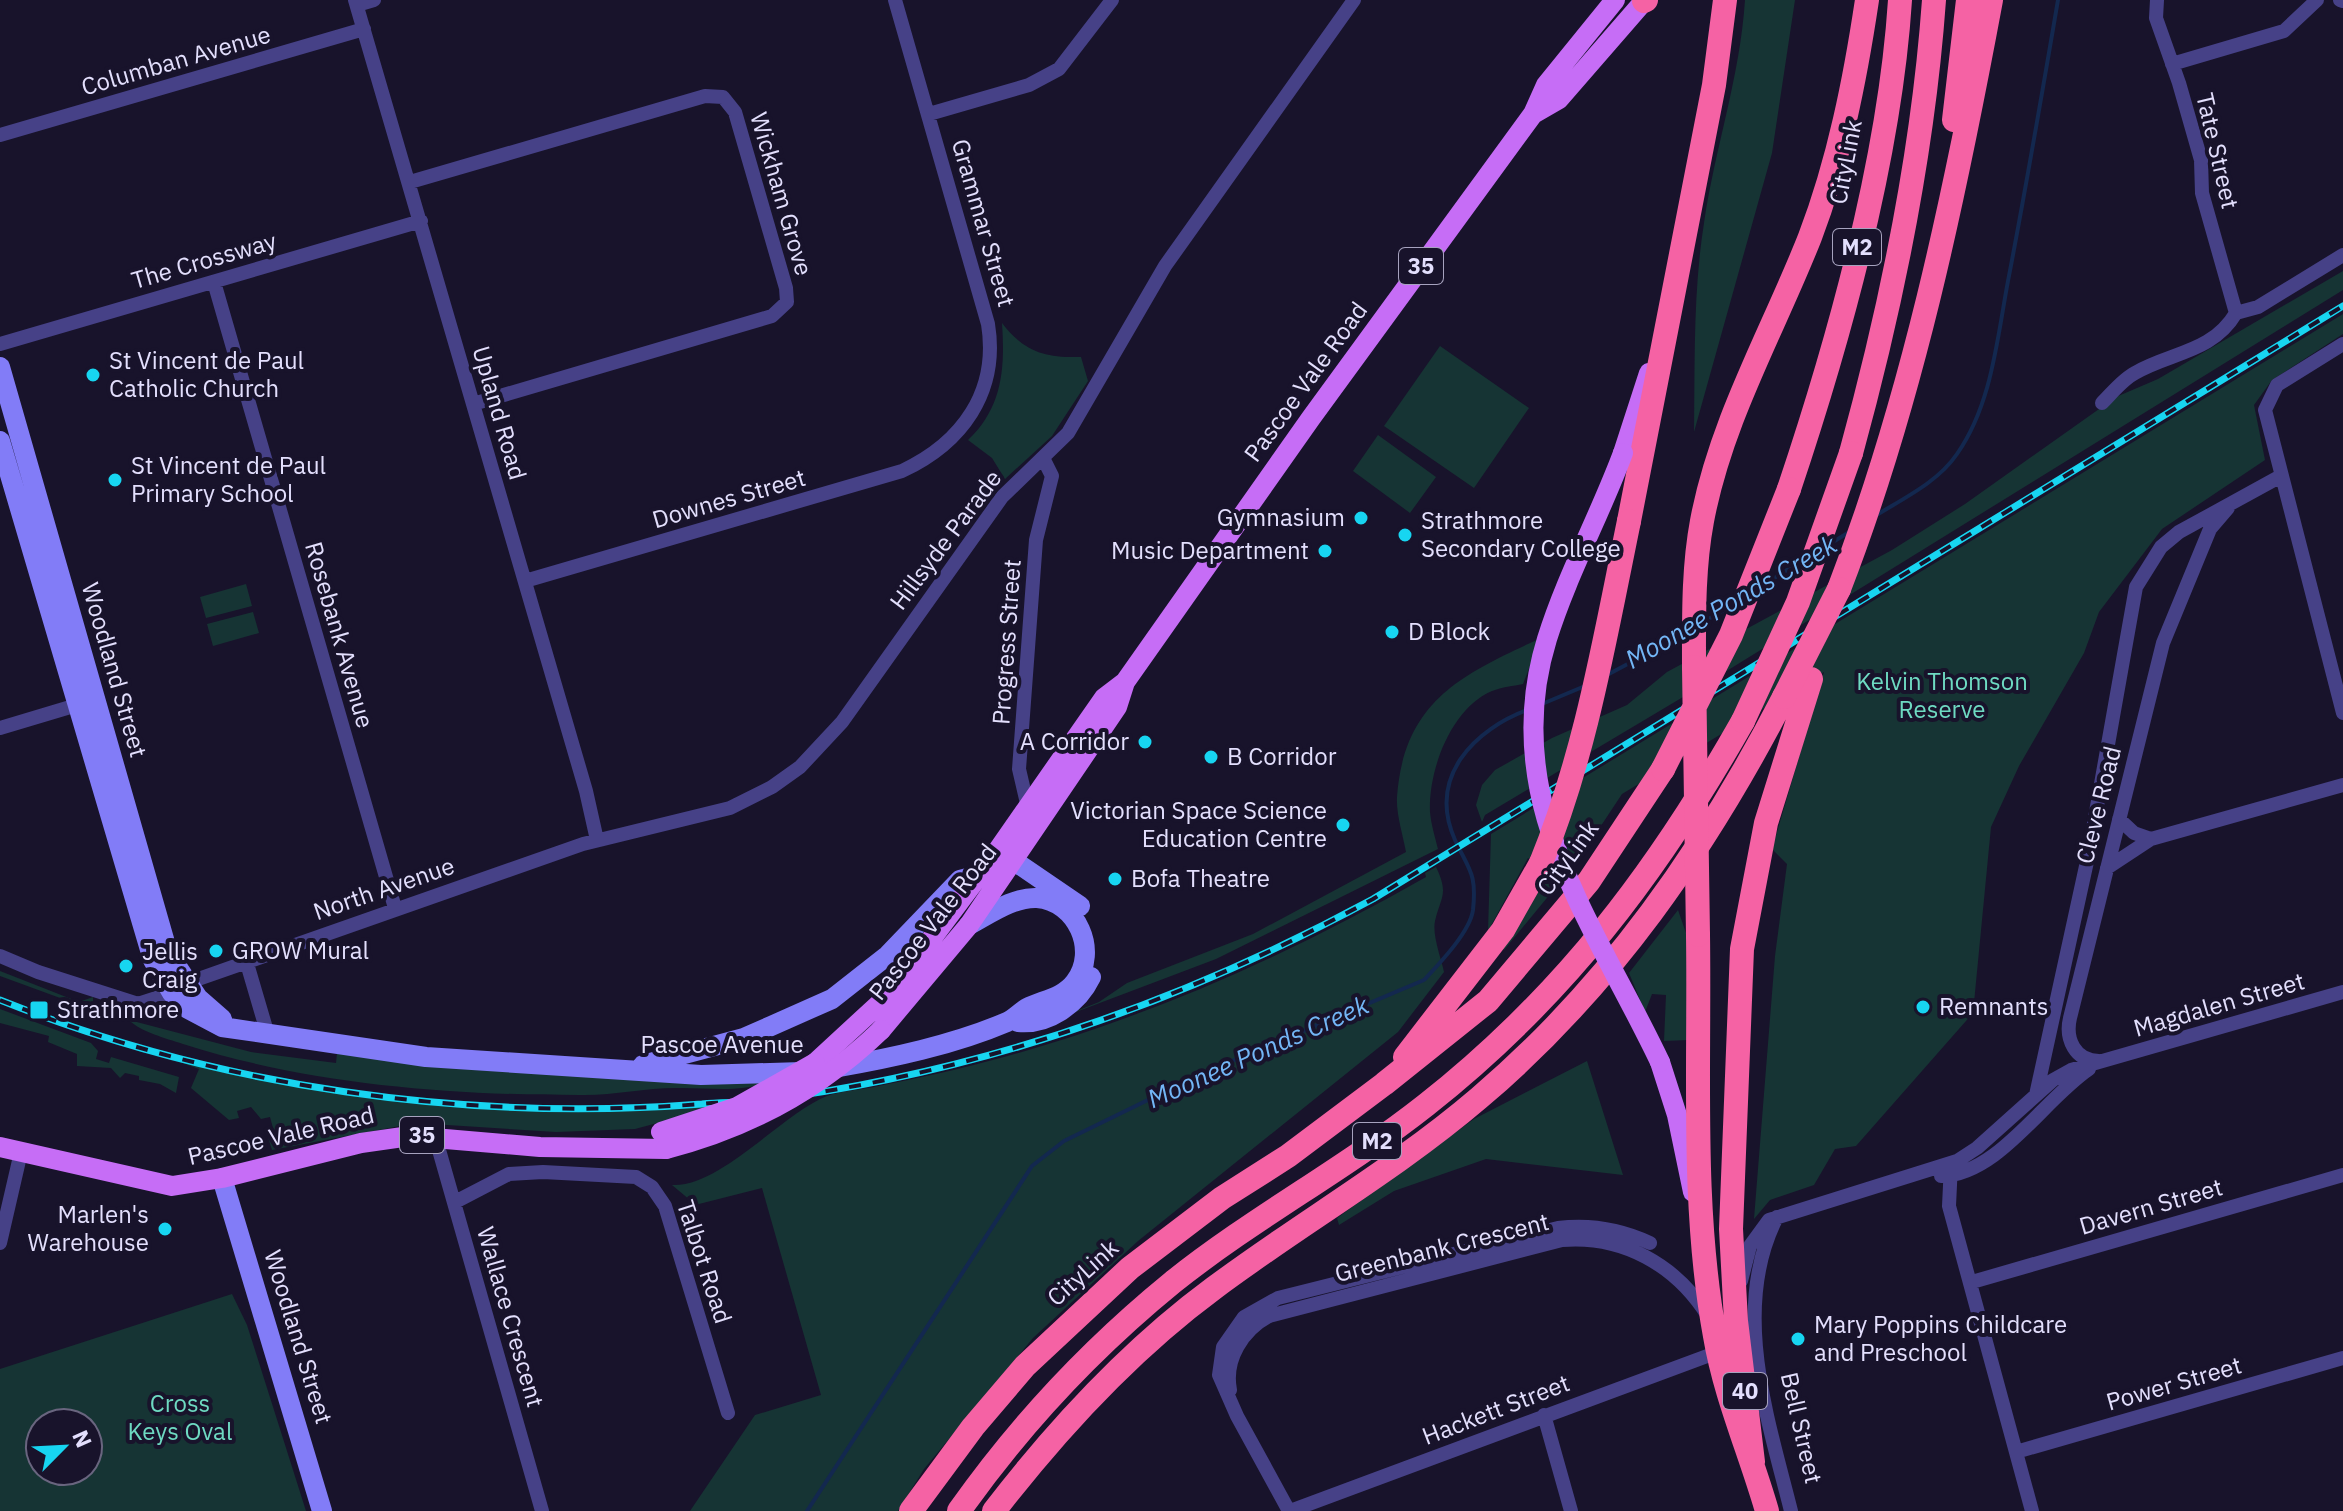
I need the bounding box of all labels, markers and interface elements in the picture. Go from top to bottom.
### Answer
street label: Columban Avenue [77,18,274,102]
street label: Tate Street [2189,90,2247,212]
street label: Wickham Grove [743,108,821,279]
street label: CityLink [1821,116,1869,207]
street label: Grammar Street [945,135,1023,310]
street label: The Crossway [128,224,280,296]
road number: M2 [1833,229,1881,265]
road number: 35 [1399,248,1443,284]
street label: Pascoe Vale Road [1236,295,1374,468]
street label: Upland Road [466,342,534,483]
place label: St Vincent de Paul Catholic Church [109,344,304,404]
marker: St Vincent de Paul Catholic Church [84,366,102,384]
place label: St Vincent de Paul Primary School [131,449,326,509]
street label: Downes Street [648,461,809,535]
street label: Hillsyde Parade [882,463,1008,616]
marker: St Vincent de Paul Primary School [106,471,124,489]
place label: Gymnasium [1217,501,1345,533]
place label: Strathmore Secondary College [1421,504,1621,564]
marker: Gymnasium [1352,509,1370,527]
marker: Strathmore Secondary College [1396,526,1414,544]
water label: Moonee Ponds Creek [1619,526,1843,676]
place label: Music Department [1111,534,1309,566]
street label: Rosebank Avenue [298,538,382,731]
marker: Music Department [1316,542,1334,560]
street label: Progress Street [984,558,1028,726]
street label: Woodland Street [75,579,155,761]
place label: D Block [1408,615,1490,647]
marker: D Block [1383,623,1401,641]
park label: Kelvin Thomson Reserve [1856,665,2028,725]
place label: A Corridor [1020,725,1129,757]
marker: A Corridor [1136,733,1154,751]
place label: B Corridor [1227,740,1337,772]
street label: Cleve Road [2068,743,2128,867]
marker: B Corridor [1202,748,1220,766]
place label: Victorian Space Science Education Centre [1070,794,1327,854]
street label: CityLink [1529,813,1606,901]
marker: Victorian Space Science Education Centre [1334,816,1352,834]
street label: Pascoe Vale Road [861,837,1003,1006]
street label: North Avenue [309,849,458,927]
place label: Bofa Theatre [1131,862,1270,894]
marker: Bofa Theatre [1106,870,1124,888]
place label: GROW Mural [232,934,369,966]
place label: Jellis Craig [142,935,198,995]
marker: GROW Mural [207,942,225,960]
marker: Jellis Craig [117,957,135,975]
street label: Magdalen Street [2130,964,2308,1044]
water label: Moonee Ponds Creek [1142,987,1374,1115]
place label: Remnants [1939,990,2048,1022]
place label: Strathmore [57,993,179,1025]
marker: Remnants [1914,998,1932,1016]
marker: Strathmore [28,999,50,1021]
street label: Pascoe Avenue [640,1028,804,1060]
street label: Pascoe Vale Road [184,1098,377,1172]
road number: 35 [400,1117,444,1153]
road number: M2 [1353,1123,1401,1159]
street label: Davern Street [2075,1170,2226,1242]
street label: Talbot Road [670,1196,740,1328]
place label: Marlen's Warehouse [28,1198,149,1258]
street label: Greenbank Crescent [1331,1205,1552,1289]
marker: Marlen's Warehouse [156,1220,174,1238]
street label: Wallace Crescent [470,1223,552,1411]
street label: CityLink [1040,1231,1125,1313]
street label: Woodland Street [257,1246,341,1428]
place label: Mary Poppins Childcare and Preschool [1814,1308,2067,1368]
marker: Mary Poppins Childcare and Preschool [1789,1330,1807,1348]
street label: Power Street [2102,1348,2245,1418]
street label: Hackett Street [1417,1366,1574,1452]
street label: Bell Street [1774,1369,1830,1487]
road number: 40 [1723,1373,1767,1409]
park label: Cross Keys Oval [128,1387,232,1447]
north arrow [24,1407,104,1487]
text: N [66,1425,99,1452]

